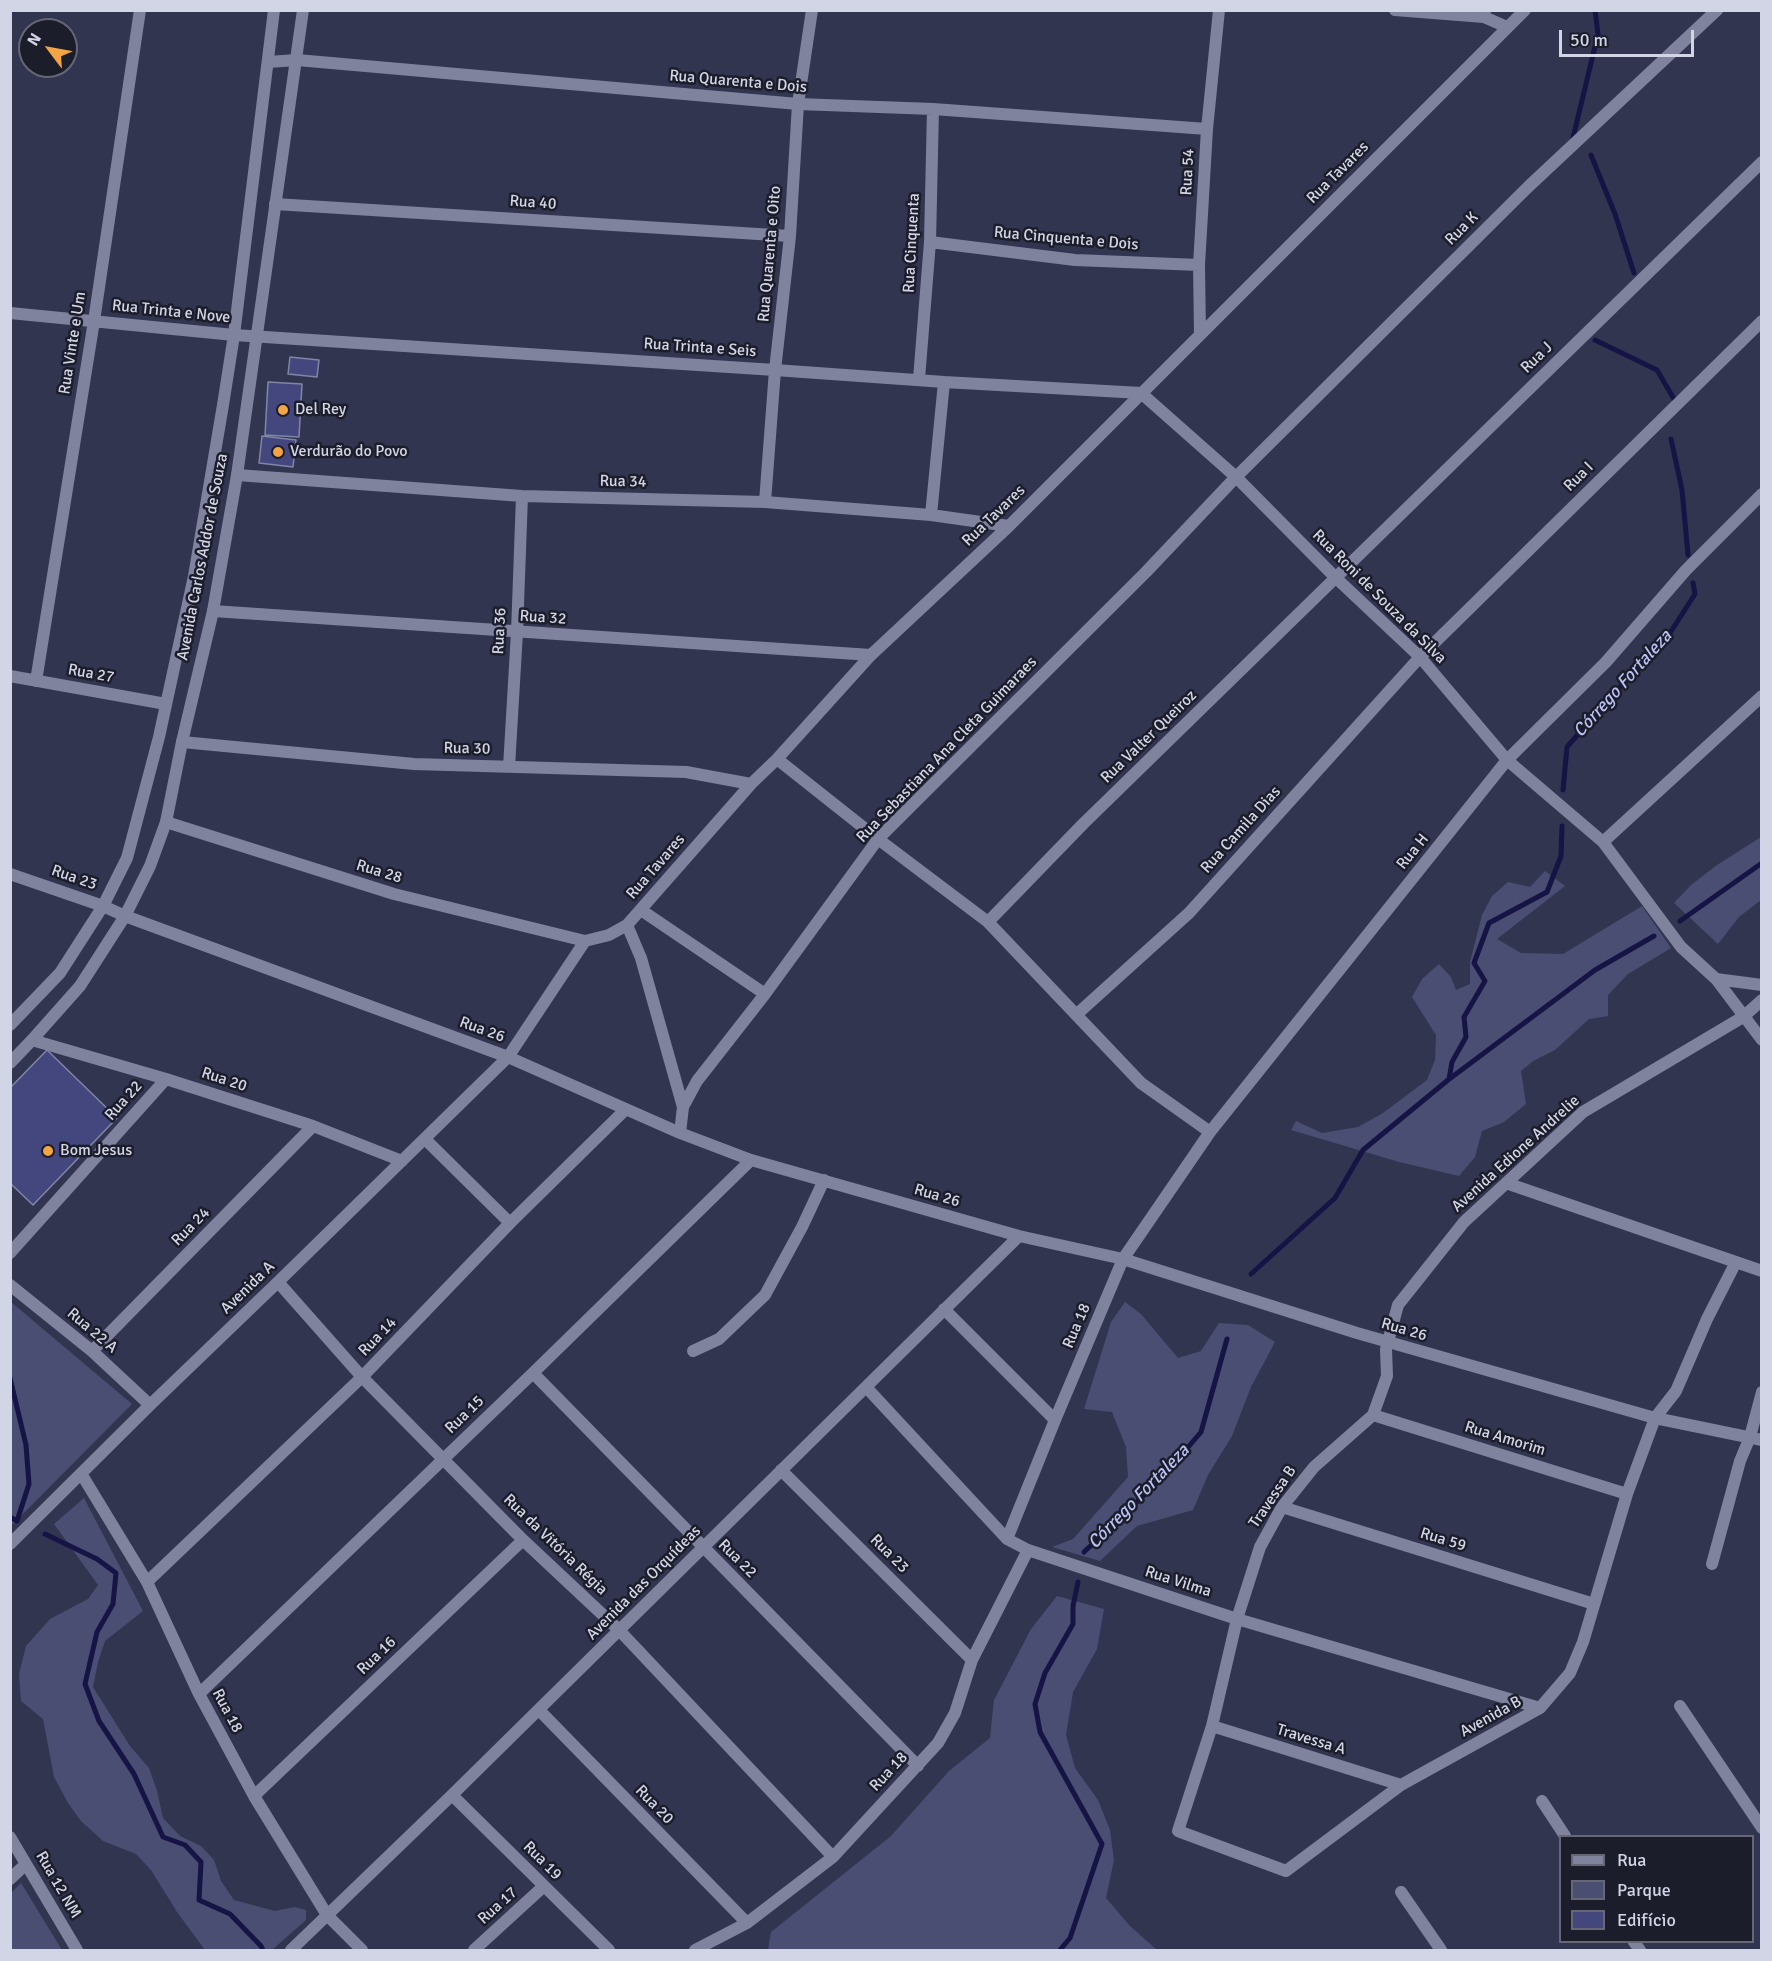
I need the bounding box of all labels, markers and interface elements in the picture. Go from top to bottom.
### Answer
north arrow [18,18,78,78]
scale bar [1562,18,1697,56]
text: 50 m [1570,29,1608,51]
text: N [23,30,46,50]
street label: Rua Quarenta e Dois [668,66,808,98]
street label: Rua Tavares [1303,138,1373,208]
street label: Rua 54 [1177,148,1199,196]
street label: Rua Quarenta e Oito [754,185,786,323]
street label: Rua 40 [509,192,557,214]
street label: Rua Cinquenta [900,193,924,293]
street label: Rua K [1441,208,1483,250]
street label: Rua Cinquenta e Dois [993,223,1139,255]
street label: Rua Vinte e Um [55,290,91,396]
street label: Rua Trinta e Nove [111,296,231,328]
street label: Rua Trinta e Seis [643,334,757,362]
street label: Rua J [1517,338,1557,378]
place label: Del Rey [295,400,346,420]
marker: Del Rey [276,403,290,417]
place label: Verdurão do Povo [290,442,408,462]
marker: Verdurão do Povo [271,445,285,459]
street label: Avenida Carlos Addor de Souza [174,452,232,662]
street label: Rua I [1560,458,1598,496]
street label: Rua 34 [599,472,647,492]
street label: Rua Tavares [958,481,1030,551]
street label: Rua Roni de Souza da Silva [1308,526,1450,668]
street label: Rua 36 [489,607,511,655]
street label: Rua 32 [519,607,567,629]
water label: Córrego Fortaleza [1569,626,1677,742]
street label: Rua Sebastiana Ana Cleta Guimaraes [853,653,1041,847]
street label: Rua 27 [66,660,116,688]
street label: Rua Valter Queiroz [1097,686,1201,788]
street label: Rua 30 [443,739,491,759]
street label: Rua Camila Dias [1197,782,1285,878]
street label: Rua Tavares [622,830,690,904]
street label: Rua H [1393,830,1433,874]
street label: Rua 28 [354,856,404,888]
street label: Rua 23 [49,861,99,895]
street label: Rua 26 [457,1013,507,1047]
street label: Rua 20 [199,1064,249,1096]
street label: Rua 22 [101,1077,147,1125]
street label: Avenida Edione Andrelie [1448,1091,1584,1217]
place label: Bom Jesus [60,1141,132,1161]
marker: Bom Jesus [41,1144,55,1158]
street label: Rua 26 [912,1180,962,1212]
street label: Rua 24 [168,1204,214,1250]
street label: Avenida A [217,1258,279,1318]
street label: Rua 18 [1059,1301,1095,1351]
street label: Rua 22 A [63,1304,121,1358]
street label: Rua 14 [355,1313,401,1361]
street label: Rua 26 [1379,1314,1429,1346]
street label: Rua 15 [441,1392,489,1438]
street label: Rua Amorim [1462,1418,1548,1460]
water label: Córrego Fortaleza [1084,1440,1194,1554]
street label: Travessa B [1245,1462,1301,1532]
street label: Rua da Vitória Régia [499,1490,611,1600]
street label: Avenida das Orquídeas [583,1522,705,1644]
street label: Rua 59 [1418,1524,1468,1556]
street label: Rua 23 [866,1531,912,1577]
street label: Rua 22 [714,1536,760,1582]
street label: Rua Vilma [1142,1562,1214,1602]
street label: Rua 16 [353,1633,401,1679]
street label: Rua 18 [208,1686,246,1736]
street label: Avenida B [1457,1692,1525,1742]
street label: Travessa A [1274,1720,1348,1760]
street label: Rua 18 [866,1748,912,1796]
street label: Rua 20 [631,1781,677,1829]
legend [1559,1835,1754,1943]
street label: Rua 19 [519,1838,565,1884]
street label: Rua 12 NM [31,1848,85,1922]
text: Rua [1617,1849,1646,1871]
text: Parque [1617,1879,1671,1901]
street label: Rua 17 [474,1883,522,1929]
text: Edifício [1617,1909,1676,1931]

